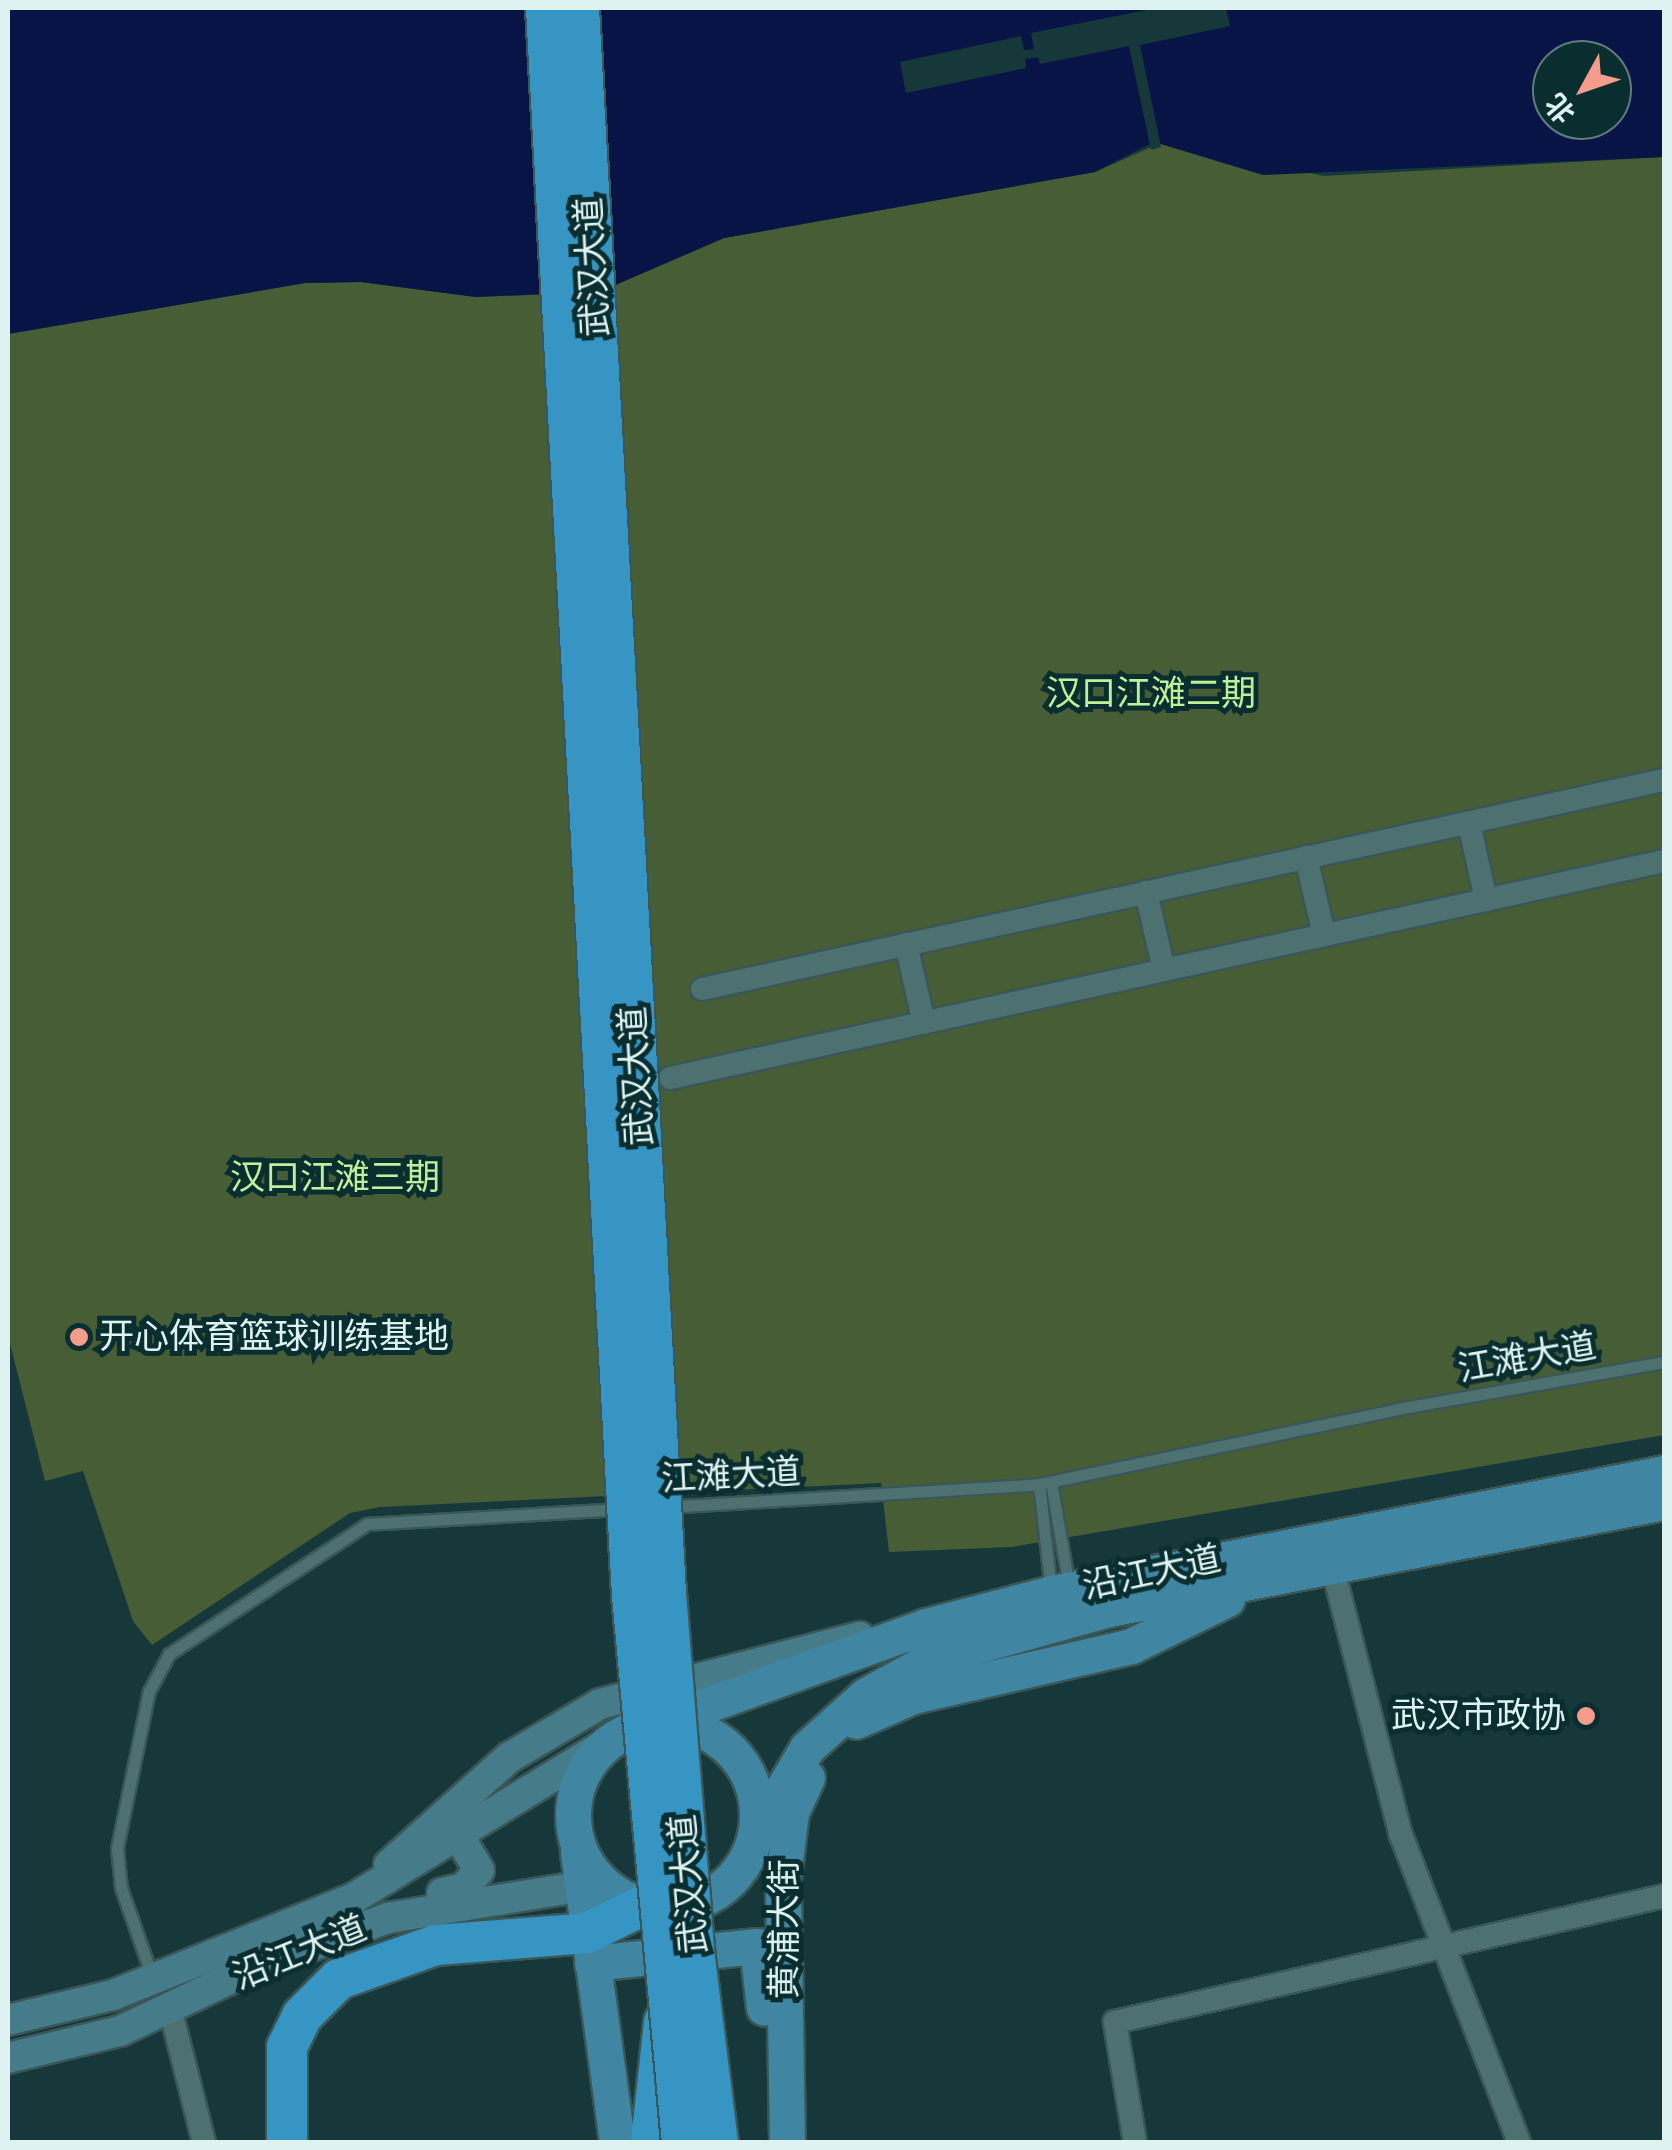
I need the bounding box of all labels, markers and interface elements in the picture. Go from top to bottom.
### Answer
north arrow [1532,40,1632,140]
text: 北 [1539,87,1582,130]
street label: 武汉大道 [568,196,618,338]
park label: 汉口江滩二期 [1046,673,1256,715]
street label: 武汉大道 [612,1005,662,1147]
park label: 汉口江滩三期 [230,1157,440,1199]
place label: 开心体育篮球训练基地 [99,1316,449,1358]
street label: 江滩大道 [1454,1325,1600,1391]
marker: 开心体育篮球训练基地 [68,1326,90,1348]
street label: 江滩大道 [660,1451,802,1501]
street label: 沿江大道 [1079,1538,1225,1608]
place label: 武汉市政协 [1391,1695,1566,1737]
marker: 武汉市政协 [1575,1705,1597,1727]
street label: 武汉大道 [662,1812,716,1956]
street label: 黄浦大街 [764,1859,806,1999]
street label: 沿江大道 [227,1907,373,1999]

